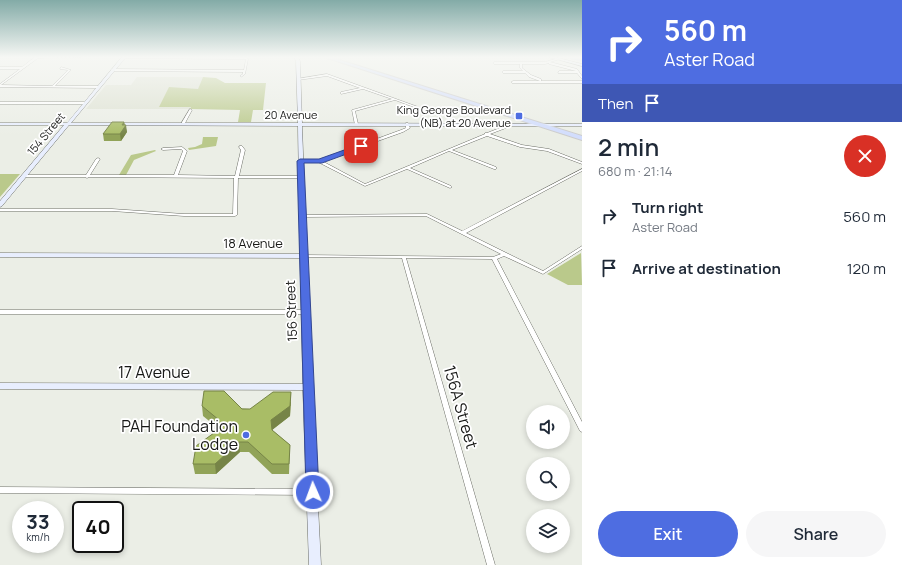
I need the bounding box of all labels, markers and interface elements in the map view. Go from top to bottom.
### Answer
text: 560 m [664,11,747,49]
icon: right [598,16,650,68]
text: Aster Road [664,47,755,71]
icon: arrive [641,92,663,114]
text: Then [598,93,633,114]
place label: King George Boulevard (NB) at 20 Avenue [397,102,512,130]
street label: 20 Avenue [265,107,318,122]
street label: 154 Street [23,109,68,158]
marker: King George Boulevard (NB) at 20 Avenue [514,111,524,121]
pin [344,129,378,163]
text: 2 min [598,130,659,163]
icon: arrive [350,135,372,157]
button: close [844,135,886,177]
text: 680 m · 21:14 [598,162,672,180]
text: Turn right [632,197,703,218]
icon: right [598,205,620,227]
text: 560 m [843,206,886,227]
text: Aster Road [632,218,698,236]
street label: 18 Avenue [223,234,283,252]
icon: arrive [598,257,620,279]
text: Arrive at destination [632,258,781,279]
text: 120 m [847,258,886,279]
street label: 156 Street [281,280,301,342]
street label: 17 Avenue [118,361,190,383]
street label: 156A Street [439,363,483,451]
map controls [526,405,570,553]
button: sound [526,405,570,449]
place label: PAH Foundation Lodge [121,415,238,455]
marker: PAH Foundation Lodge [241,430,251,440]
button: search [526,457,570,501]
position arrow [292,471,334,513]
speed limit sign: 40 [72,501,124,553]
text: 33 [26,508,50,535]
button: layers [526,509,570,553]
button: Exit [598,511,738,557]
button: Share [746,511,886,557]
text: km/h [26,530,50,544]

